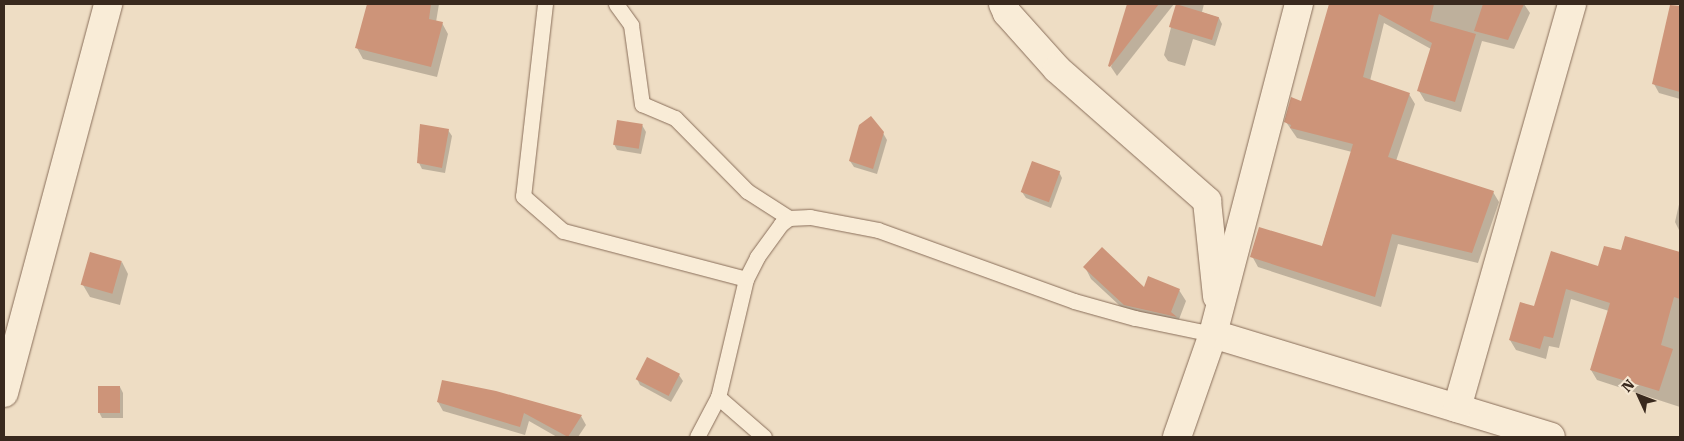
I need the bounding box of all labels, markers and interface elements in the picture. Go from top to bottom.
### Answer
north arrow [1614,371,1664,421]
text: N [1619,376,1638,395]

